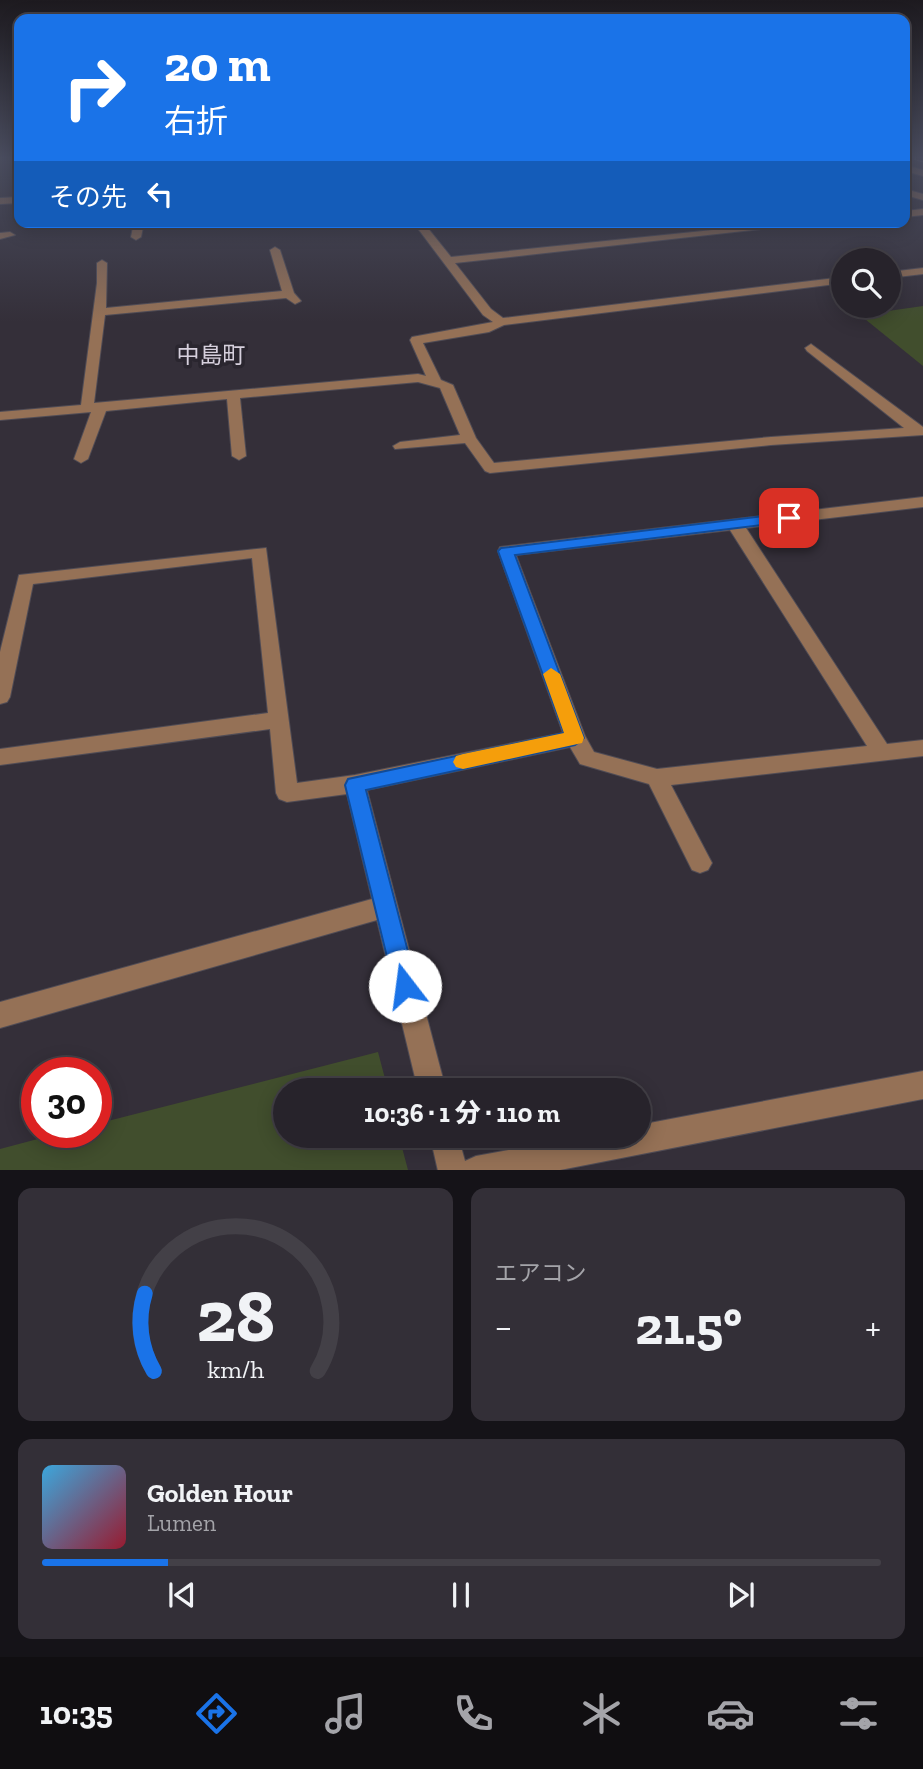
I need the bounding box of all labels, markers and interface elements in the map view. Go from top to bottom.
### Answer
text: 20 m [164,35,271,94]
icon: right [49,42,140,133]
text: 右折 [164,102,228,140]
icon: left [141,175,179,213]
text: その先 [49,181,127,213]
map controls [831,248,901,318]
button: search [831,248,901,318]
district label: 中島町 [177,341,246,369]
pin [759,488,819,548]
icon: arrive [770,499,808,537]
position arrow [368,949,442,1023]
speed limit sign: 30 [21,1057,112,1148]
text: 10:36 · 1 分 · 110 m [364,1097,560,1129]
text: エアコン [495,1259,587,1287]
text: 28 [196,1272,274,1360]
text: 21.5° [635,1295,742,1357]
text: − [495,1304,512,1350]
text: + [865,1304,881,1350]
text: km/h [207,1353,264,1383]
text: Golden Hour [147,1477,293,1509]
text: Lumen [147,1509,216,1537]
icon: previous [163,1576,201,1614]
icon: pause [442,1576,480,1614]
icon: next [722,1576,760,1614]
icon: directions [192,1689,241,1738]
icon: music [321,1689,370,1738]
icon: phone [449,1689,498,1738]
icon: climate [577,1689,626,1738]
icon: car [706,1689,755,1738]
icon: filters [834,1689,883,1738]
text: 10:35 [40,1694,113,1732]

